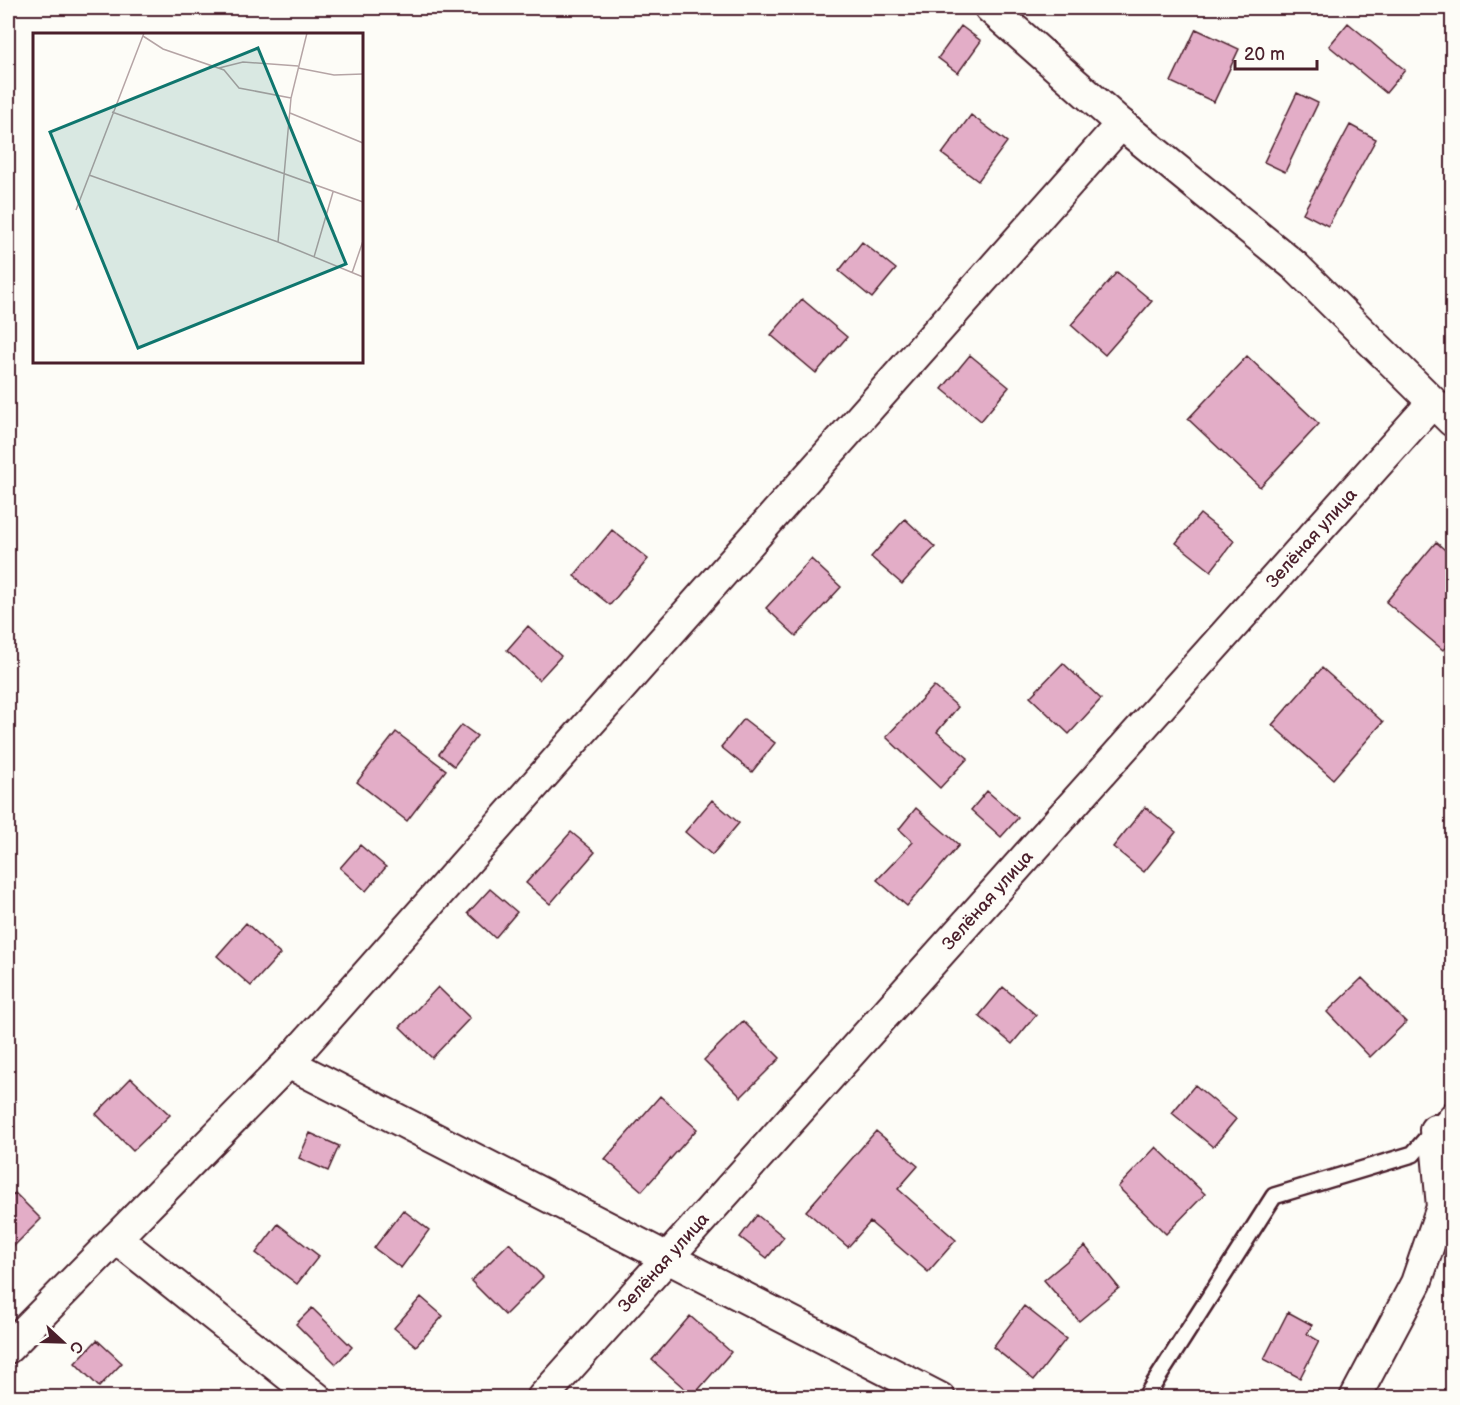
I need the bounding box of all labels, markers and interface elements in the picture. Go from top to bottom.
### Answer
inset map [33,33,363,363]
scale bar [1235,33,1318,71]
text: 20 m [1244,44,1285,65]
street label: Зелёная улица [1261,484,1362,592]
street label: Зелёная улица [937,846,1038,954]
street label: Зелёная улица [613,1208,714,1316]
north arrow [33,1312,93,1372]
text: С [65,1338,86,1356]

